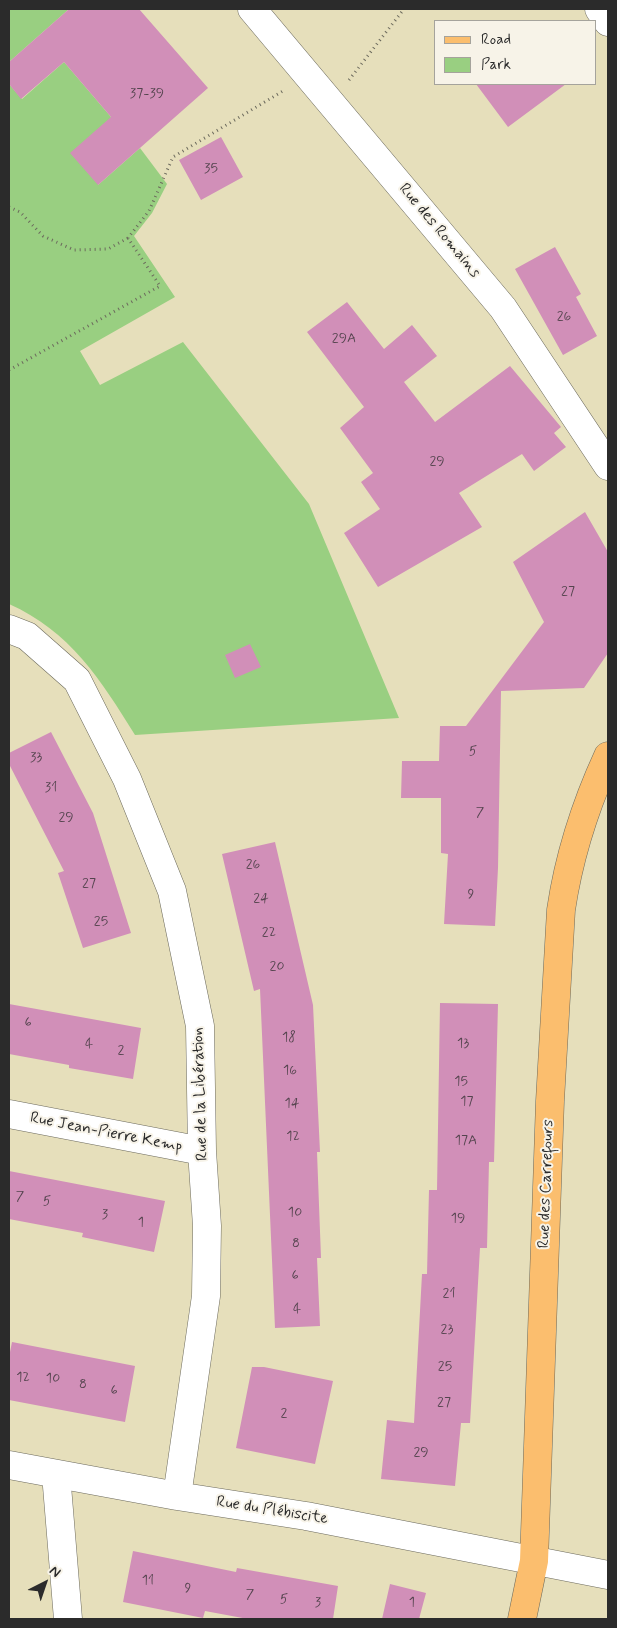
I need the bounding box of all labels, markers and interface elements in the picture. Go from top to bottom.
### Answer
legend [434,20,597,85]
text: Road [481,30,511,50]
text: Park [481,55,511,75]
house number: 37-39 [130,86,164,102]
house number: 35 [204,161,218,177]
street label: Rue des Romains [394,180,484,282]
house number: 26 [557,309,571,325]
house number: 29A [332,331,356,347]
house number: 29 [429,454,445,470]
house number: 27 [561,584,575,600]
house number: 5 [469,744,477,760]
house number: 33 [30,750,42,766]
house number: 31 [45,780,57,796]
house number: 7 [476,805,484,821]
house number: 29 [58,810,74,826]
house number: 26 [246,857,260,873]
house number: 27 [82,876,96,892]
house number: 9 [468,887,474,903]
house number: 24 [253,891,269,907]
house number: 25 [94,914,108,930]
house number: 22 [262,925,276,941]
house number: 20 [270,959,284,975]
house number: 6 [24,1015,32,1031]
street label: Rue de la Libération [189,1027,213,1161]
house number: 18 [282,1030,296,1046]
house number: 13 [457,1036,469,1052]
house number: 4 [85,1037,93,1053]
house number: 2 [118,1043,124,1059]
house number: 16 [283,1063,297,1079]
house number: 15 [454,1074,468,1090]
house number: 17 [460,1094,474,1110]
house number: 14 [285,1096,299,1112]
street label: Rue Jean-Pierre Kemp [28,1109,184,1157]
street label: Rue des Carrefours [535,1119,559,1249]
house number: 12 [286,1129,300,1145]
house number: 17A [455,1133,477,1149]
house number: 7 [16,1189,24,1205]
house number: 5 [43,1194,51,1210]
house number: 10 [288,1205,302,1221]
house number: 3 [102,1207,108,1223]
house number: 19 [451,1211,465,1227]
house number: 1 [138,1215,144,1231]
house number: 8 [292,1236,300,1252]
house number: 6 [291,1268,299,1284]
house number: 21 [443,1286,455,1302]
house number: 4 [293,1302,301,1318]
house number: 23 [441,1322,453,1338]
house number: 25 [438,1359,452,1375]
house number: 12 [16,1370,30,1386]
house number: 10 [46,1371,60,1387]
house number: 8 [79,1377,87,1393]
house number: 6 [110,1383,118,1399]
house number: 27 [437,1395,451,1411]
house number: 2 [281,1406,287,1422]
house number: 29 [413,1445,429,1461]
street label: Rue du Plébiscite [215,1493,329,1529]
north arrow [20,1558,70,1608]
text: N [45,1562,64,1582]
house number: 11 [142,1573,154,1589]
house number: 9 [185,1581,191,1597]
house number: 7 [246,1587,254,1603]
house number: 5 [280,1592,288,1608]
house number: 3 [315,1595,321,1611]
house number: 1 [409,1595,415,1611]

